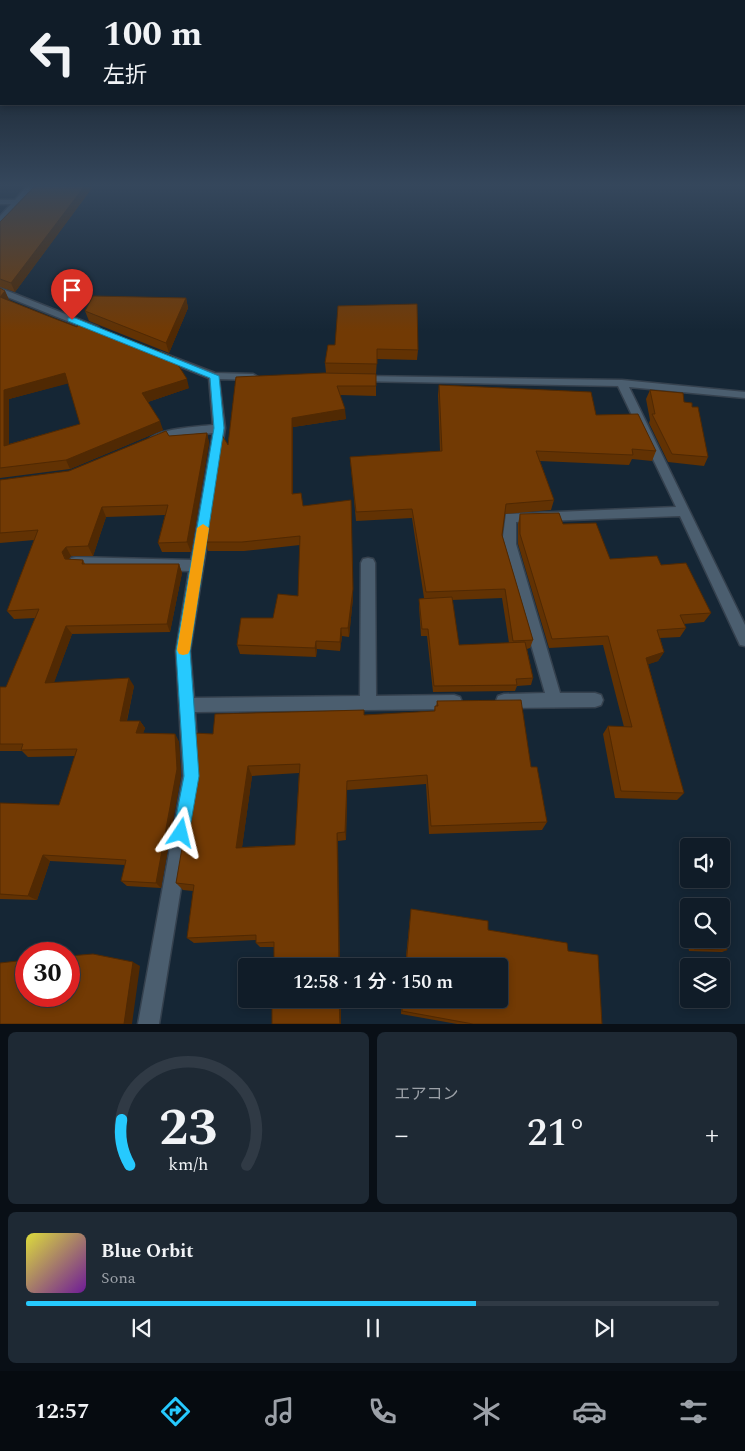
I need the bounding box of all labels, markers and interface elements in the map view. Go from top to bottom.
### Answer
text: 100 m [103,8,202,61]
icon: left [20,20,85,85]
text: 左折 [103,59,147,92]
pin [51,269,93,320]
icon: arrive [58,276,86,304]
position arrow [154,806,206,858]
map controls [680,838,730,1008]
button: sound [680,838,730,888]
button: search [680,898,730,948]
speed limit sign: 30 [15,942,80,1007]
button: layers [680,958,730,1008]
text: 12:58 · 1 分 · 150 m [293,968,453,997]
text: エアコン [395,1082,459,1106]
text: 23 [159,1089,217,1168]
text: 21° [527,1105,587,1163]
text: − [395,1114,409,1157]
text: + [705,1114,719,1157]
text: km/h [168,1151,208,1178]
text: Blue Orbit [101,1237,194,1266]
text: Sona [101,1266,136,1290]
icon: previous [128,1314,156,1342]
icon: pause [359,1314,387,1342]
icon: next [590,1314,618,1342]
icon: directions [158,1394,193,1429]
icon: music [262,1394,297,1429]
icon: phone [365,1394,400,1429]
icon: climate [469,1394,504,1429]
icon: car [572,1394,607,1429]
icon: filters [676,1394,711,1429]
text: 12:57 [34,1395,90,1428]

